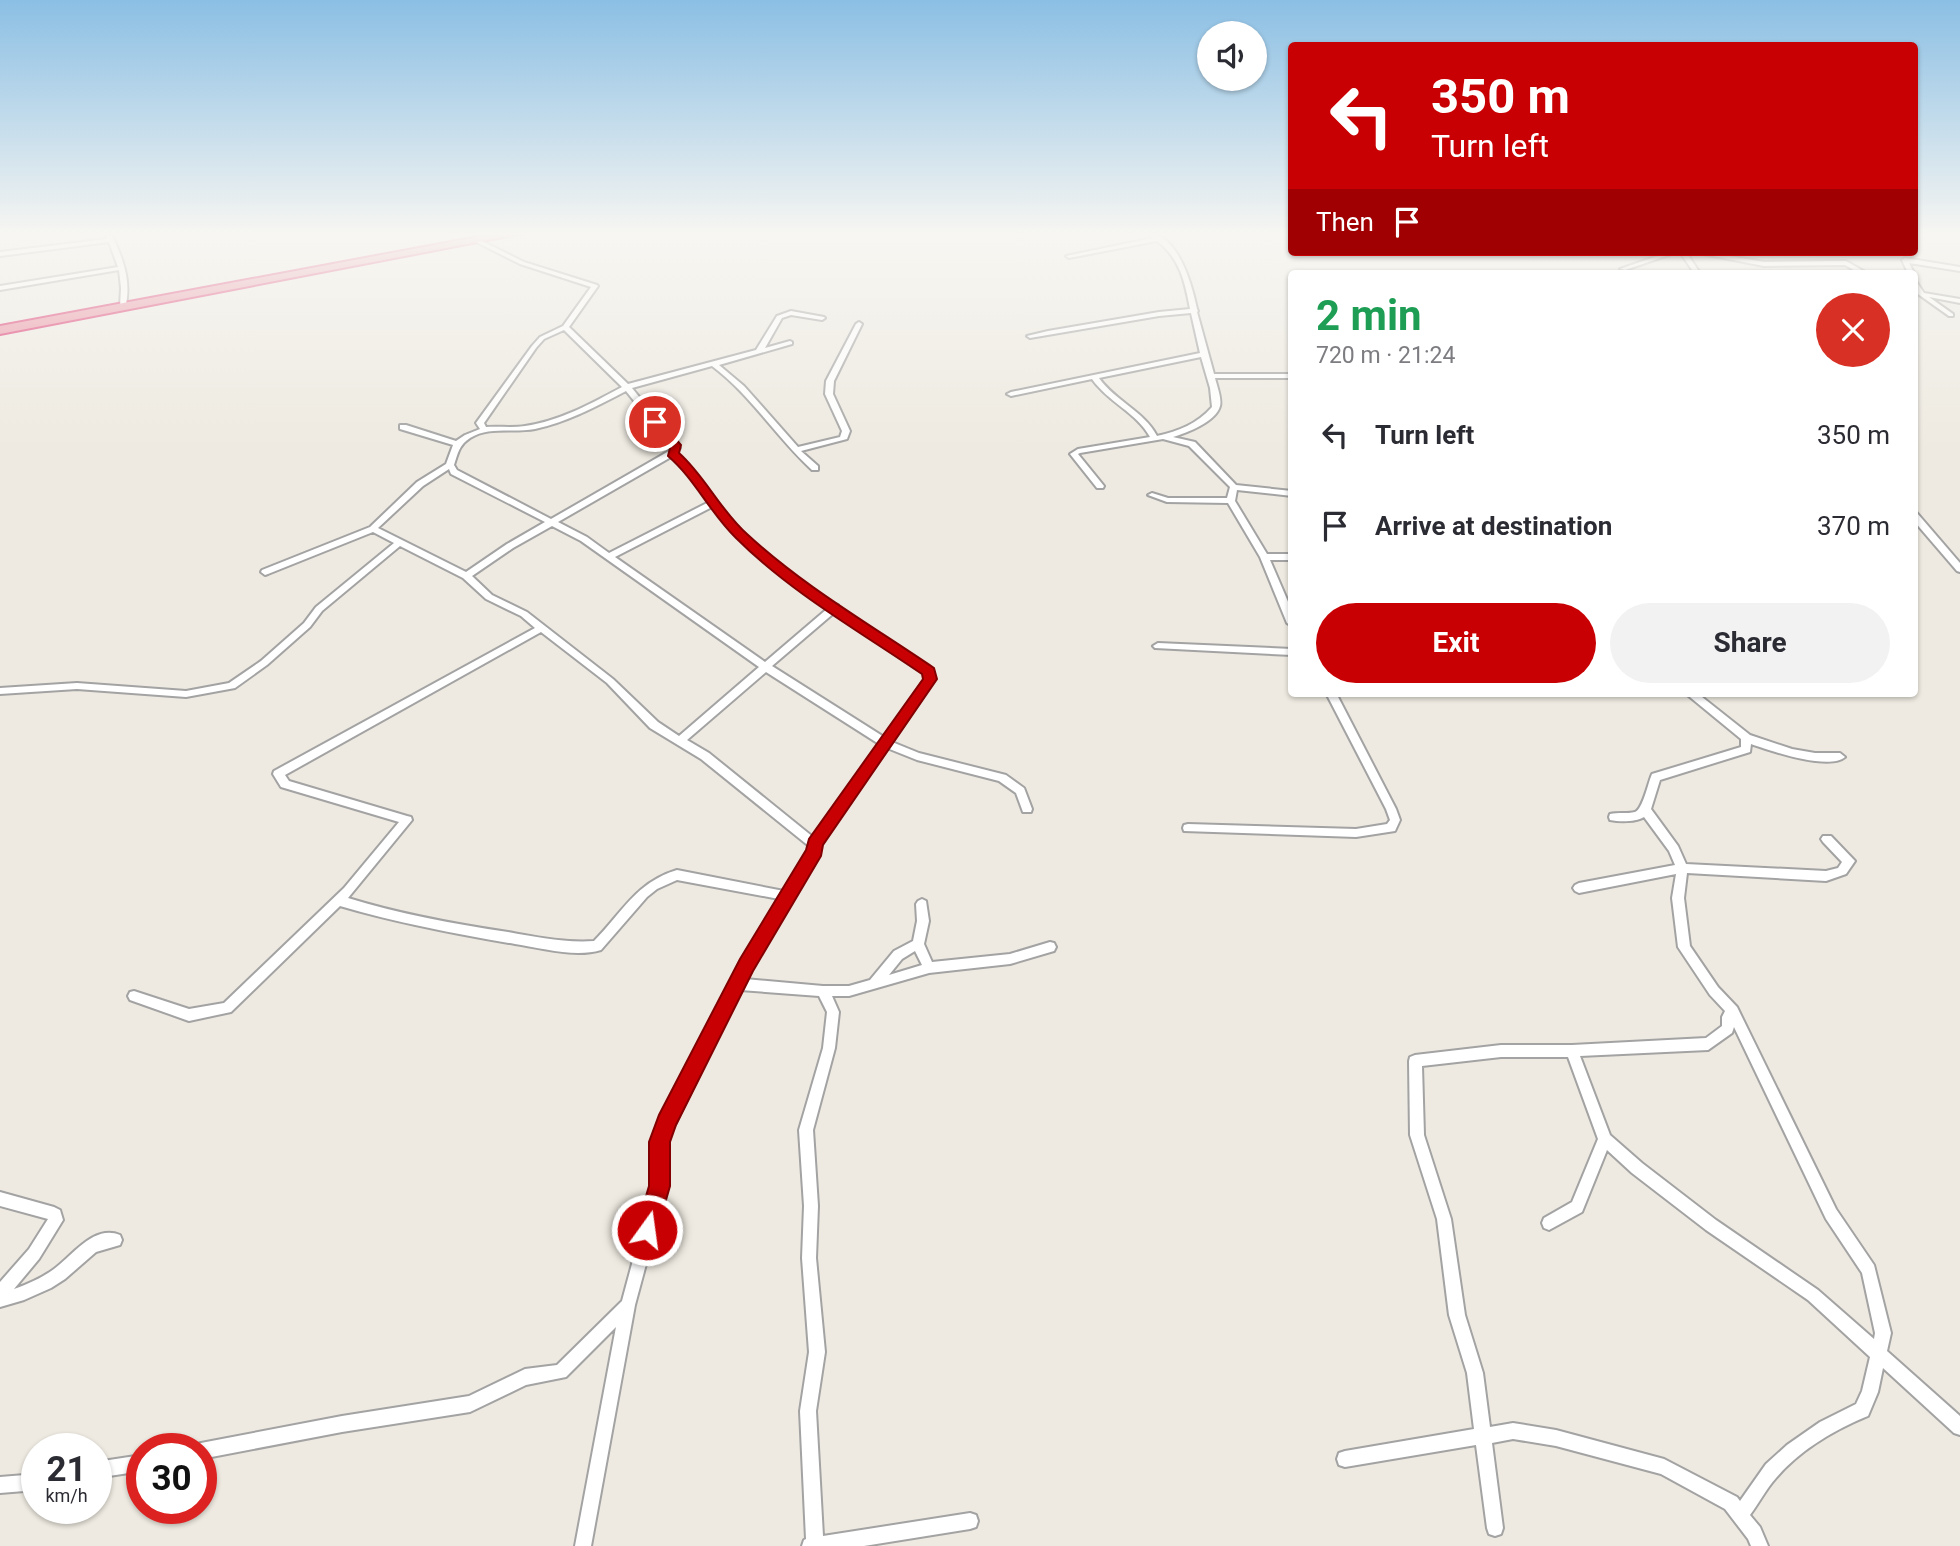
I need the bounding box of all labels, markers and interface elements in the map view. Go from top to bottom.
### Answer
map controls [1197,21,1267,91]
button: sound [1197,21,1267,91]
text: 350 m [1431,68,1570,125]
icon: left [1316,70,1407,161]
text: Turn left [1431,127,1549,165]
icon: arrive [1388,203,1426,241]
text: Then [1316,207,1374,237]
text: 2 min [1316,291,1422,340]
button: close [1816,293,1890,367]
text: 720 m · 21:24 [1316,342,1455,369]
pin [625,392,685,452]
icon: arrive [636,403,674,441]
icon: left [1316,416,1354,454]
text: Turn left [1375,420,1474,450]
text: 350 m [1817,420,1890,450]
icon: arrive [1316,507,1354,545]
text: Arrive at destination [1375,511,1612,541]
text: 370 m [1817,511,1890,541]
button: Exit [1316,603,1596,683]
button: Share [1610,603,1890,683]
position arrow [610,1193,684,1267]
speed limit sign: 30 [126,1433,217,1524]
text: 21 [46,1449,87,1490]
text: km/h [45,1485,88,1506]

